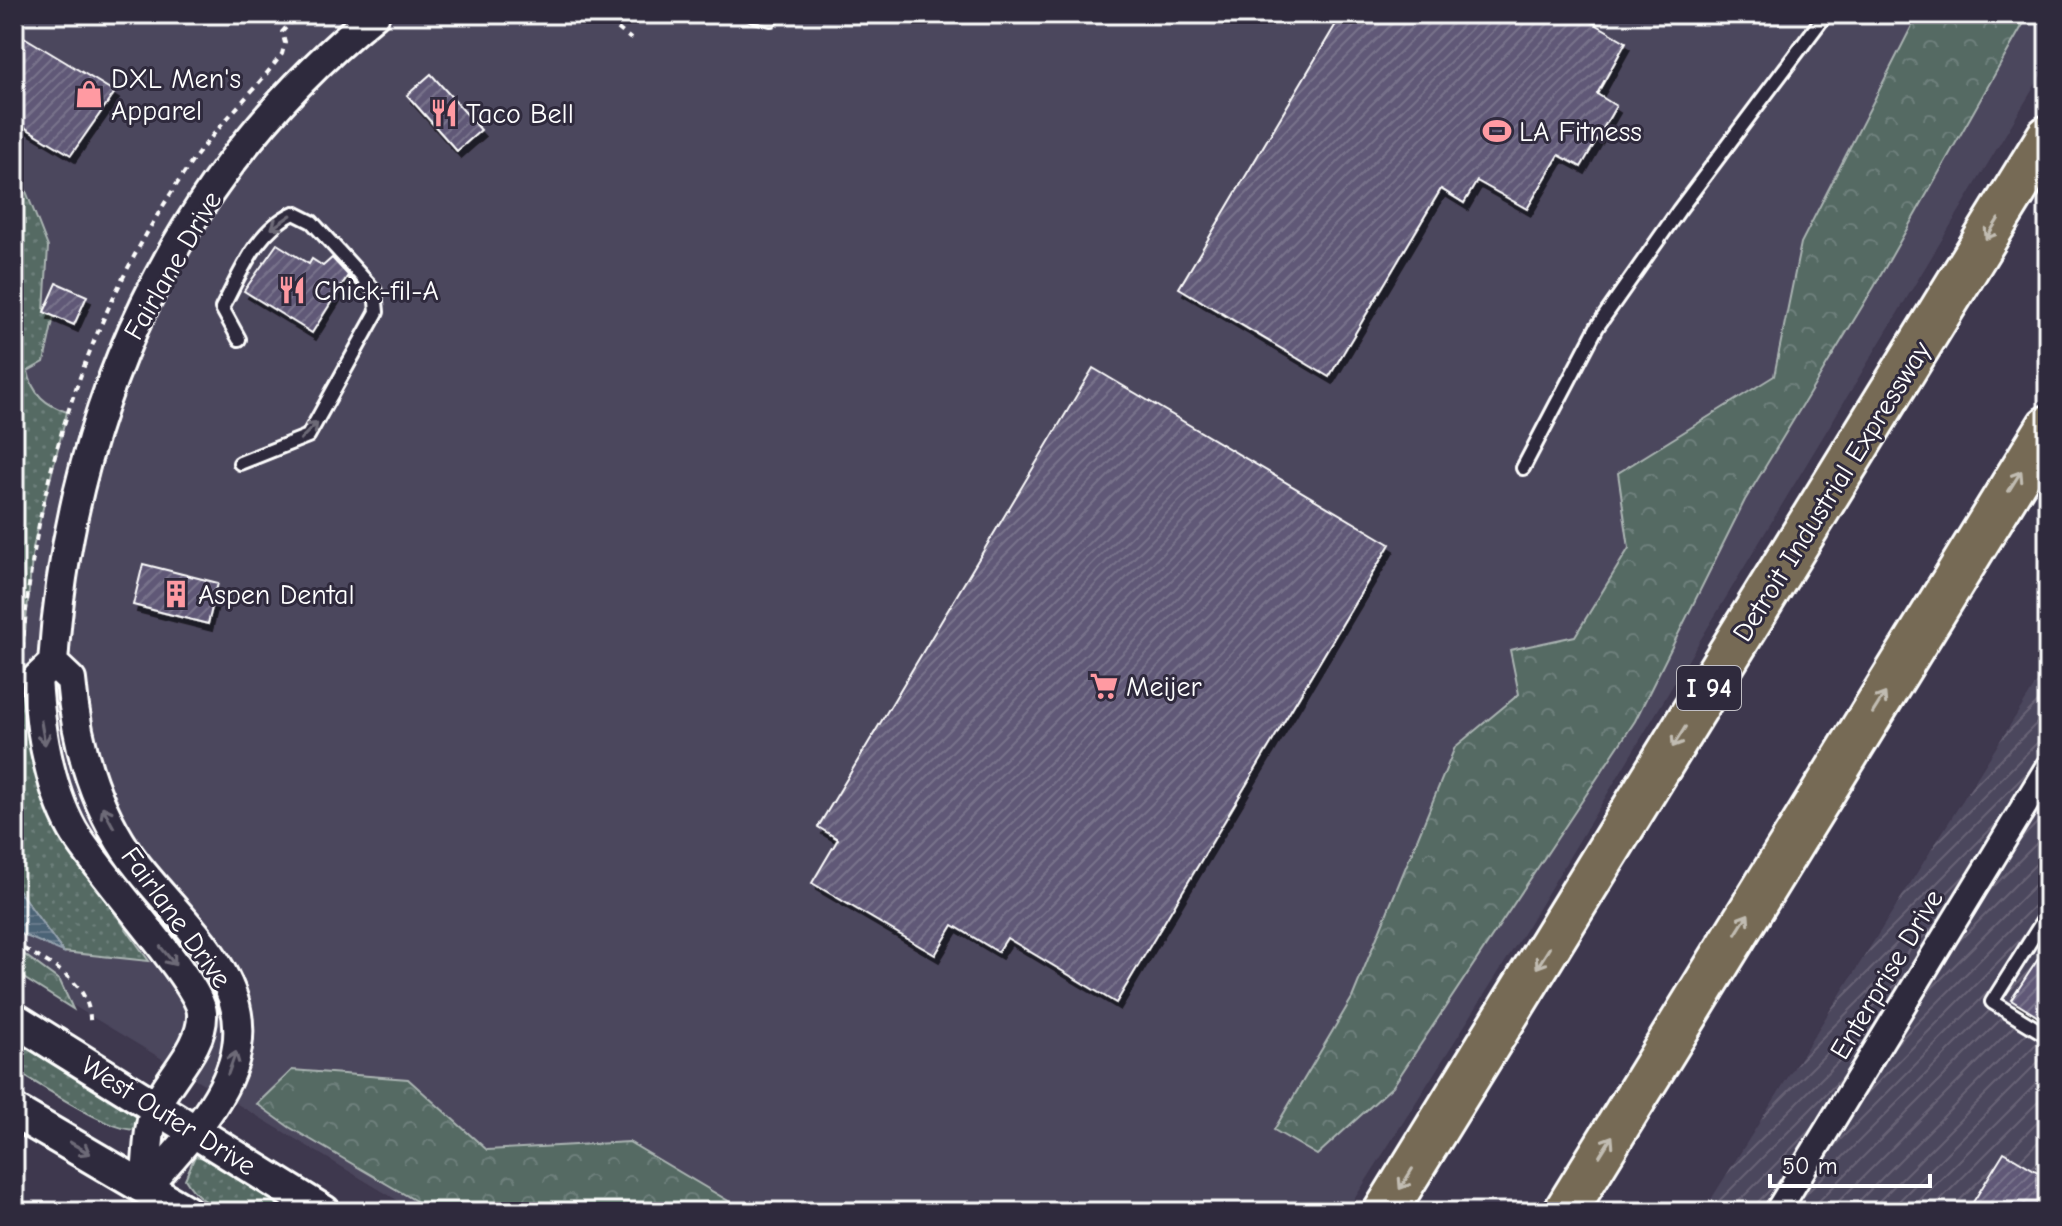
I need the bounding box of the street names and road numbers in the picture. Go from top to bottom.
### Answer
street label: Fairlane Drive [117,186,228,345]
street label: Detroit Industrial Expressway [1726,335,1938,647]
road number: I 94 [1677,666,1741,710]
street label: Fairlane Drive [114,841,238,994]
street label: Enterprise Drive [1824,884,1950,1065]
street label: West Outer Drive [75,1049,262,1182]

